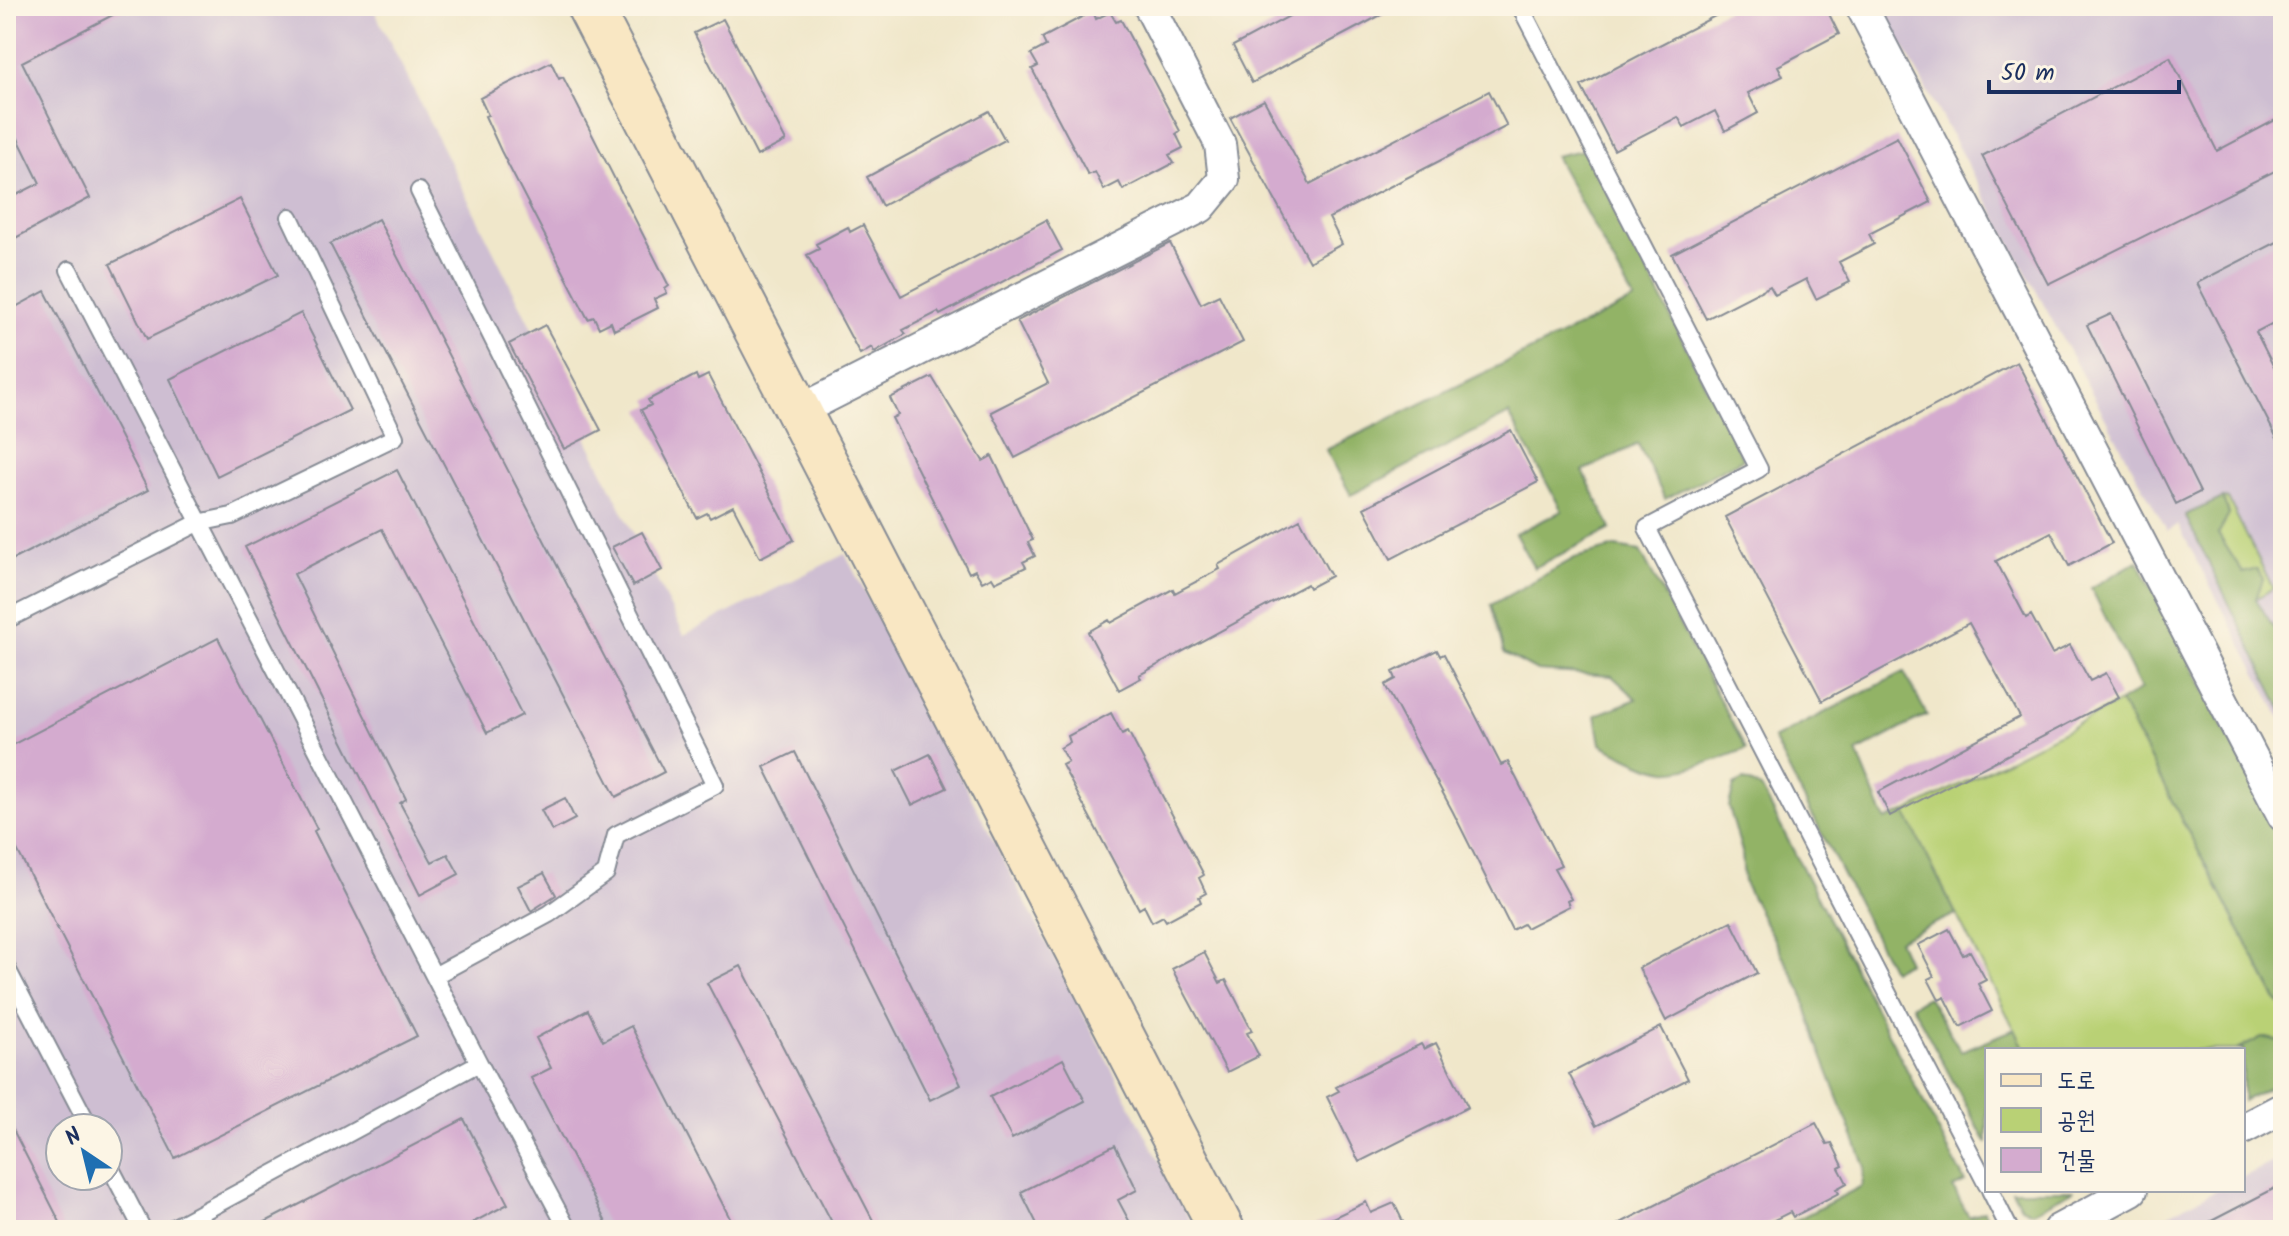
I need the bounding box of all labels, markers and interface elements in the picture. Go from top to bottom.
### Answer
scale bar [1989,44,2179,94]
text: 50 m [2001,54,2055,93]
legend [1985,1048,2245,1192]
text: 도로 [2057,1062,2096,1101]
text: 공원 [2057,1102,2096,1141]
north arrow [44,1112,124,1192]
text: N [58,1119,90,1156]
text: 건물 [2057,1142,2096,1181]

